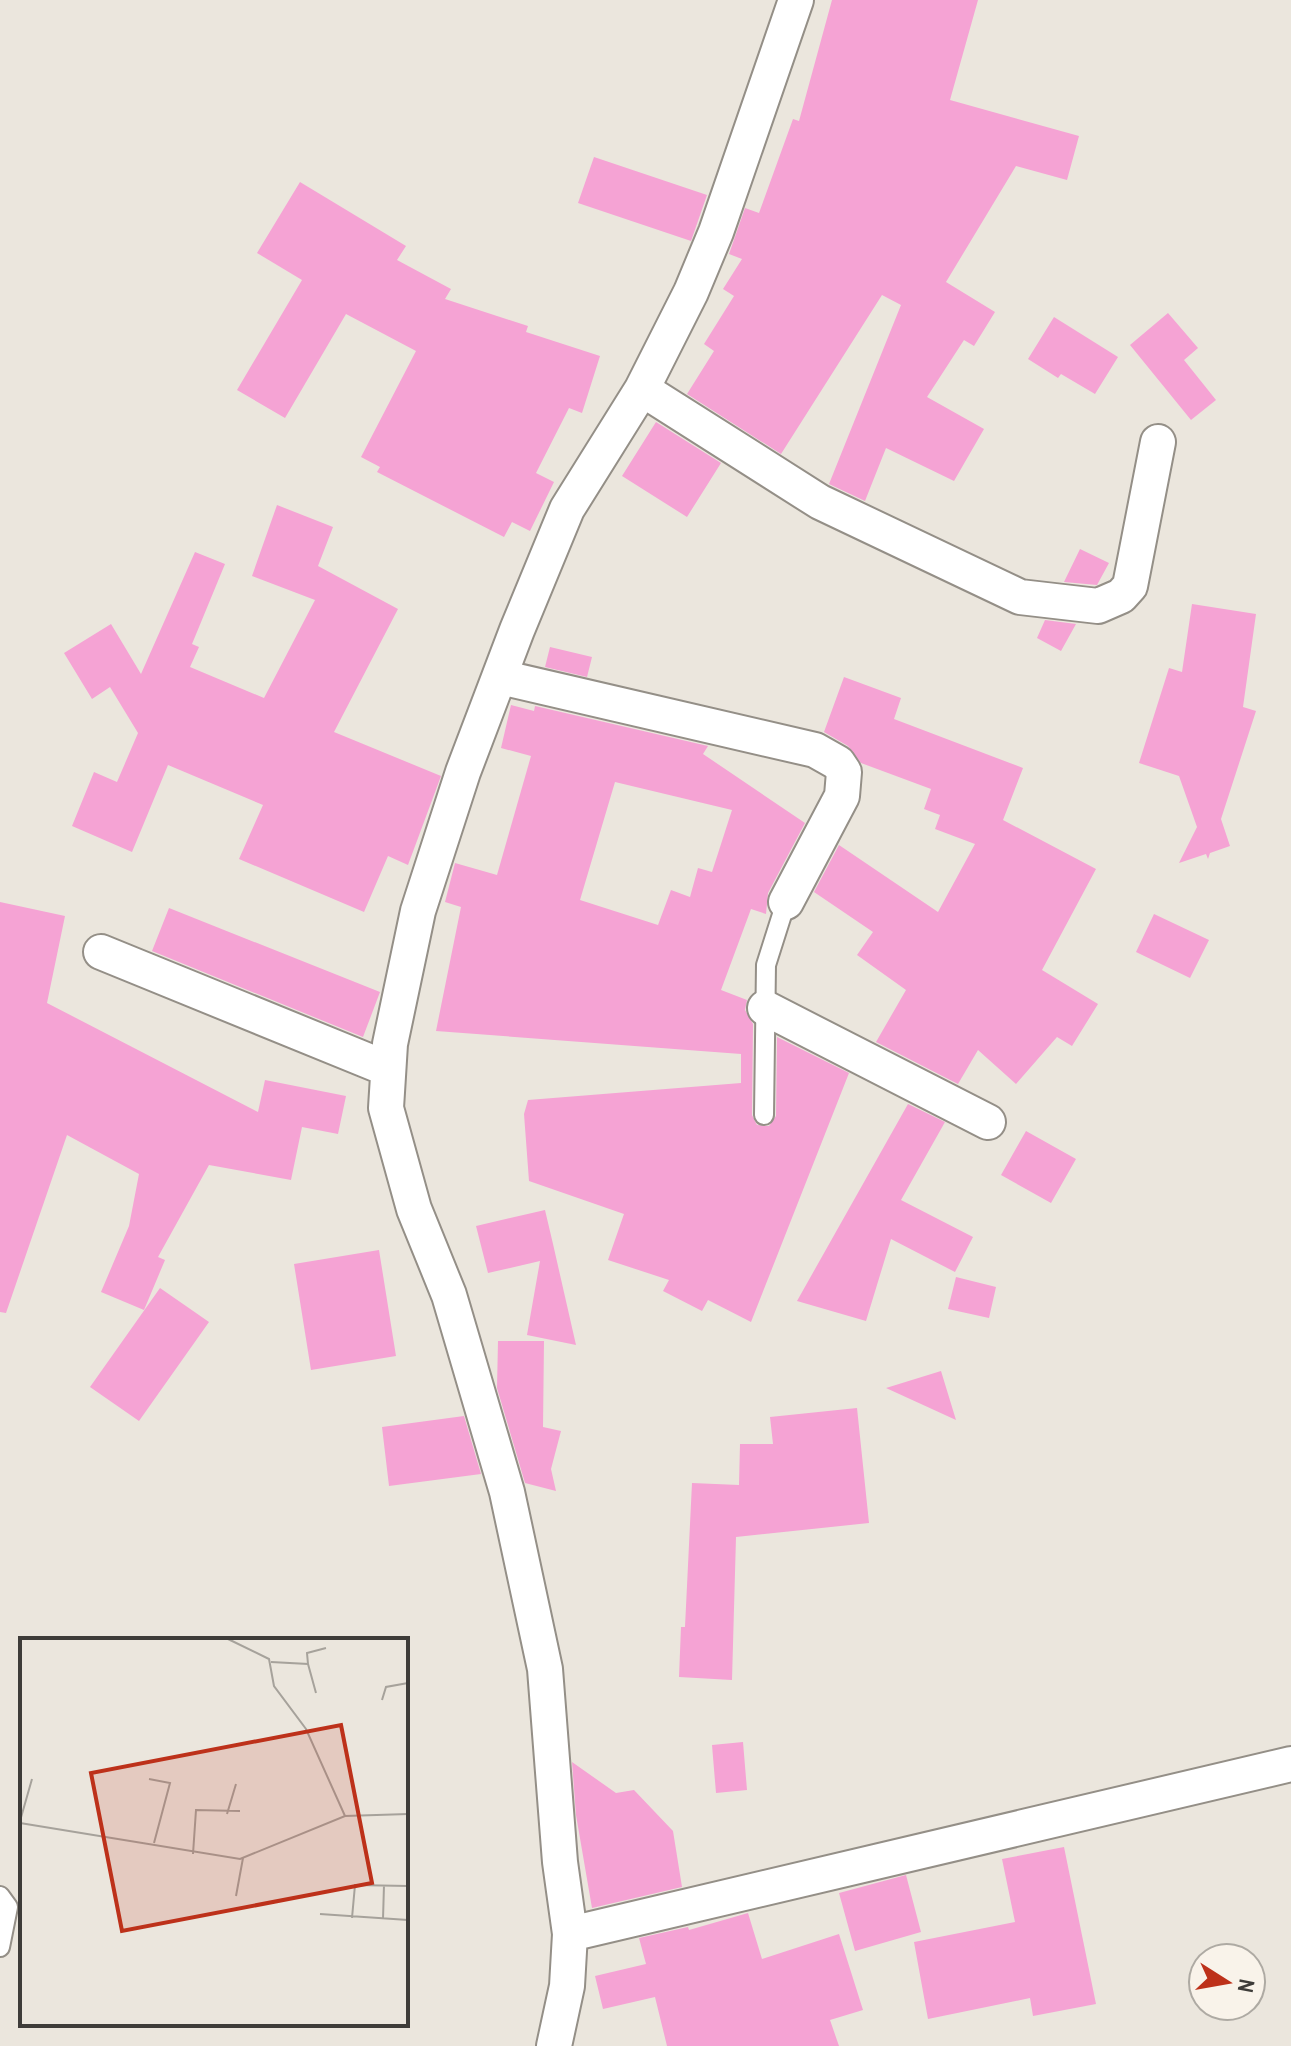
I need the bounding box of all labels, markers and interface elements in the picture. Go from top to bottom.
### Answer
inset map [20,1638,408,2026]
north arrow [1187,1942,1267,2022]
text: N [1231,1977,1263,1995]

